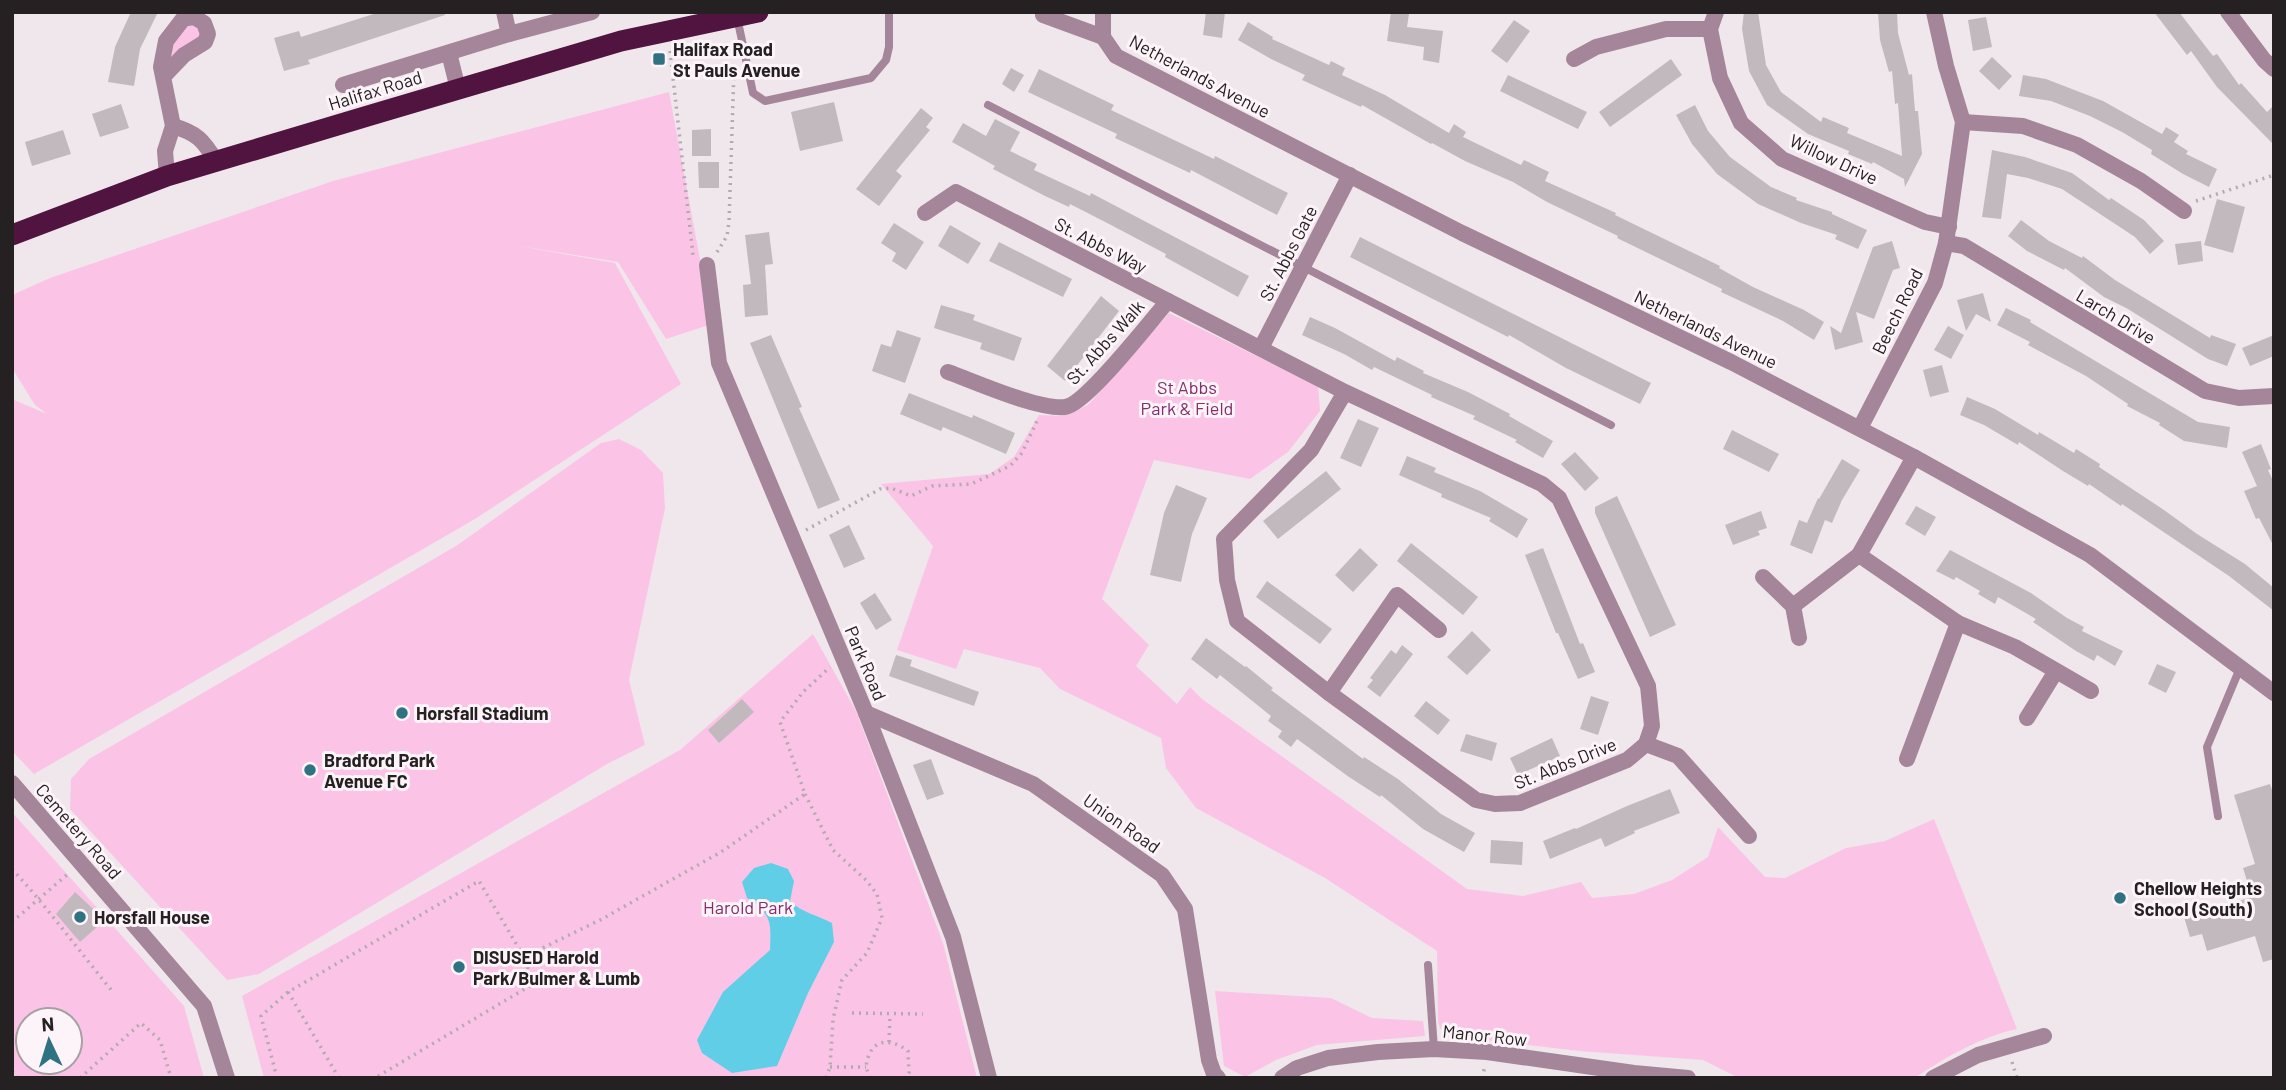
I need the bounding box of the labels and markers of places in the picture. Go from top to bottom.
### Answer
place label: Halifax Road St Pauls Avenue [673,38,800,81]
marker: Halifax Road St Pauls Avenue [651,51,667,67]
place label: Horsfall Stadium [416,702,549,724]
marker: Horsfall Stadium [394,705,410,721]
place label: Bradford Park Avenue FC [324,749,436,792]
marker: Bradford Park Avenue FC [302,762,318,778]
place label: Chellow Heights School (South) [2134,877,2262,920]
marker: Chellow Heights School (South) [2112,890,2128,906]
place label: Horsfall House [94,906,210,928]
marker: Horsfall House [72,909,88,925]
place label: DISUSED Harold Park/Bulmer & Lumb [473,946,640,989]
marker: DISUSED Harold Park/Bulmer & Lumb [451,959,467,975]

